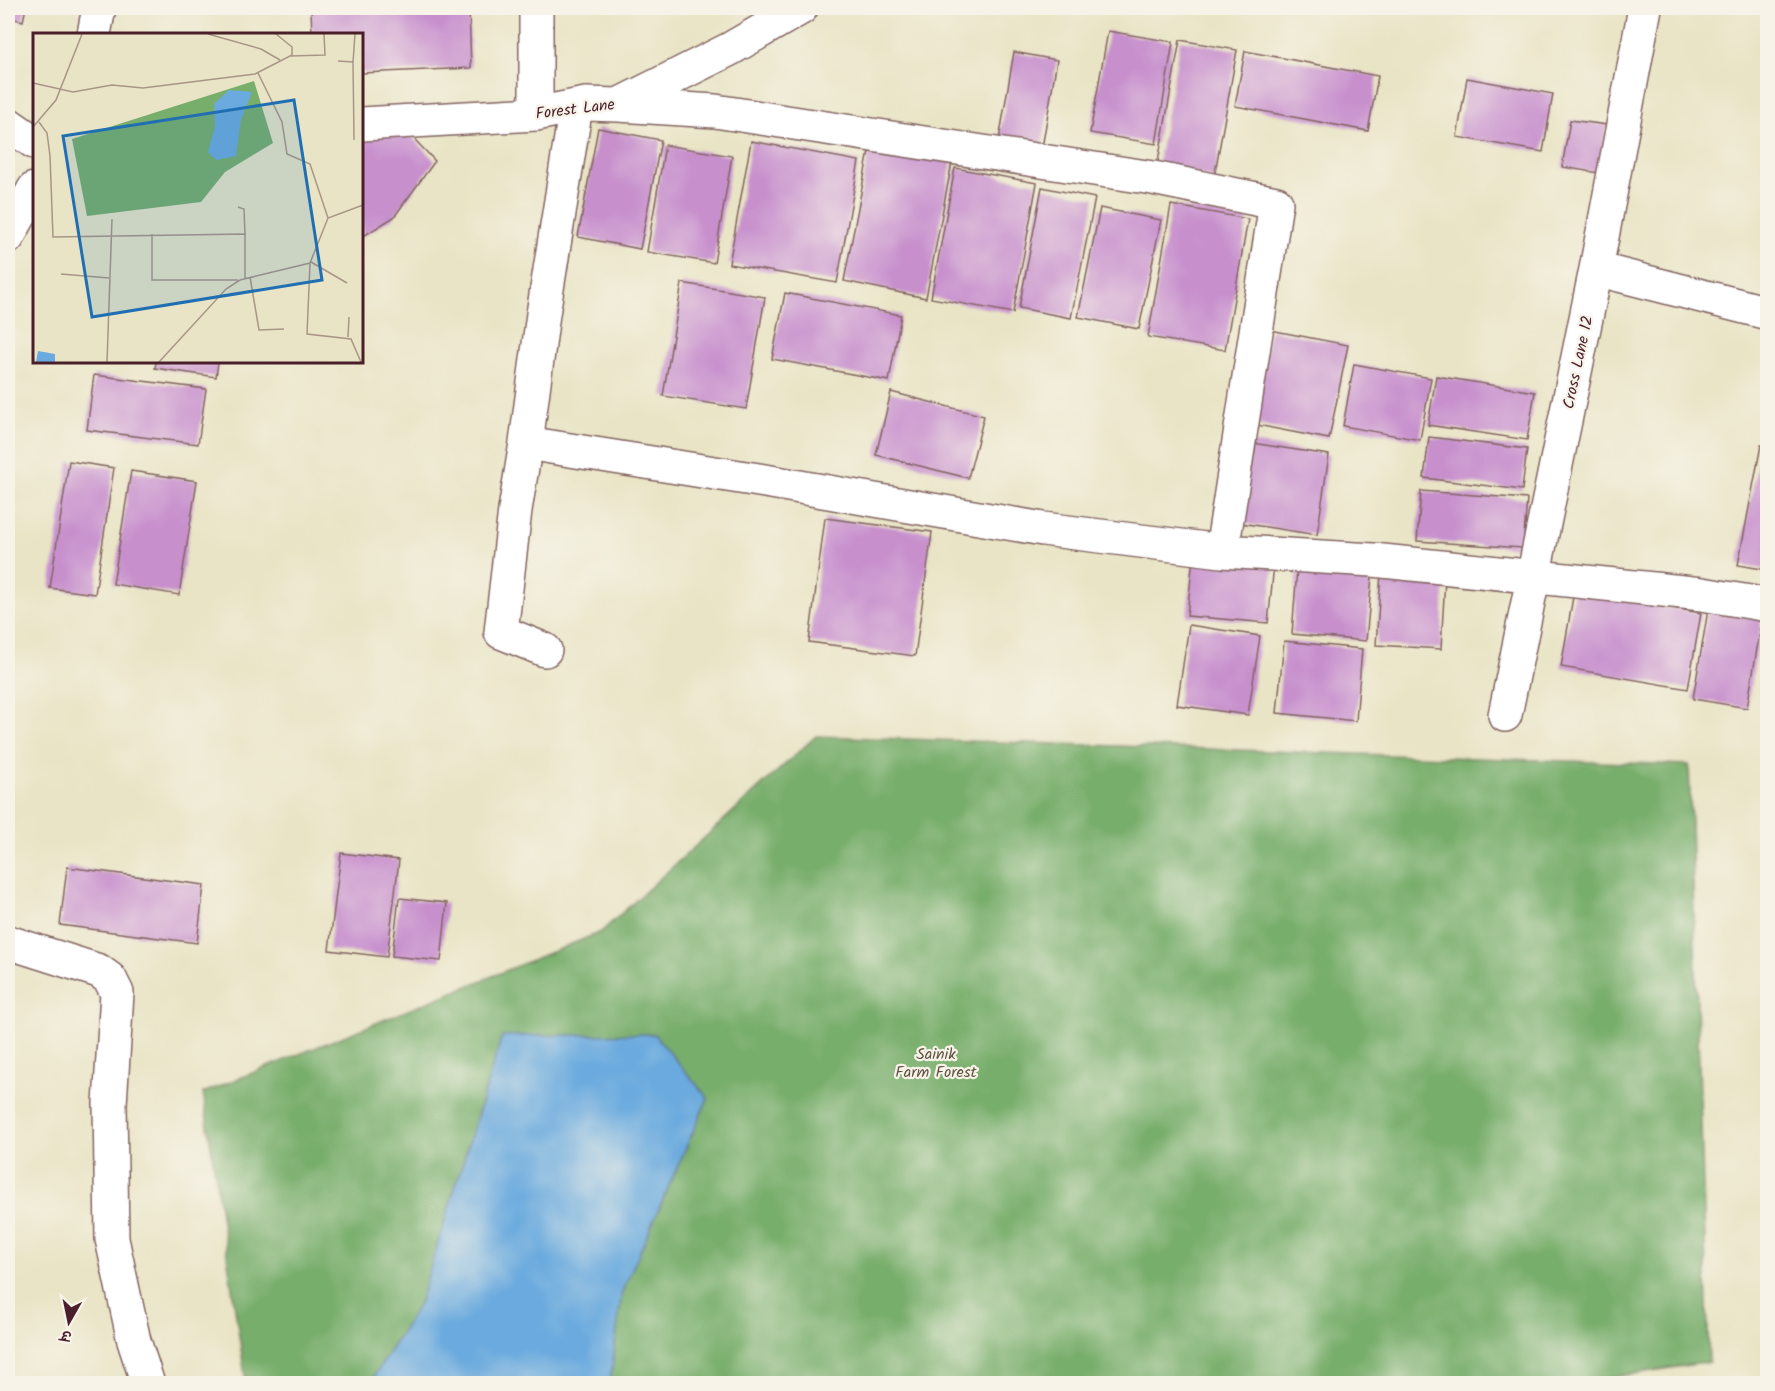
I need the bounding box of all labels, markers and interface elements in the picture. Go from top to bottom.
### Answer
inset map [33,33,363,363]
street label: Forest Lane [534,92,616,127]
street label: Cross Lane 12 [1556,313,1601,411]
park label: Sainik Farm Forest [895,1042,978,1085]
north arrow [39,1292,99,1352]
text: उ [57,1322,74,1348]

